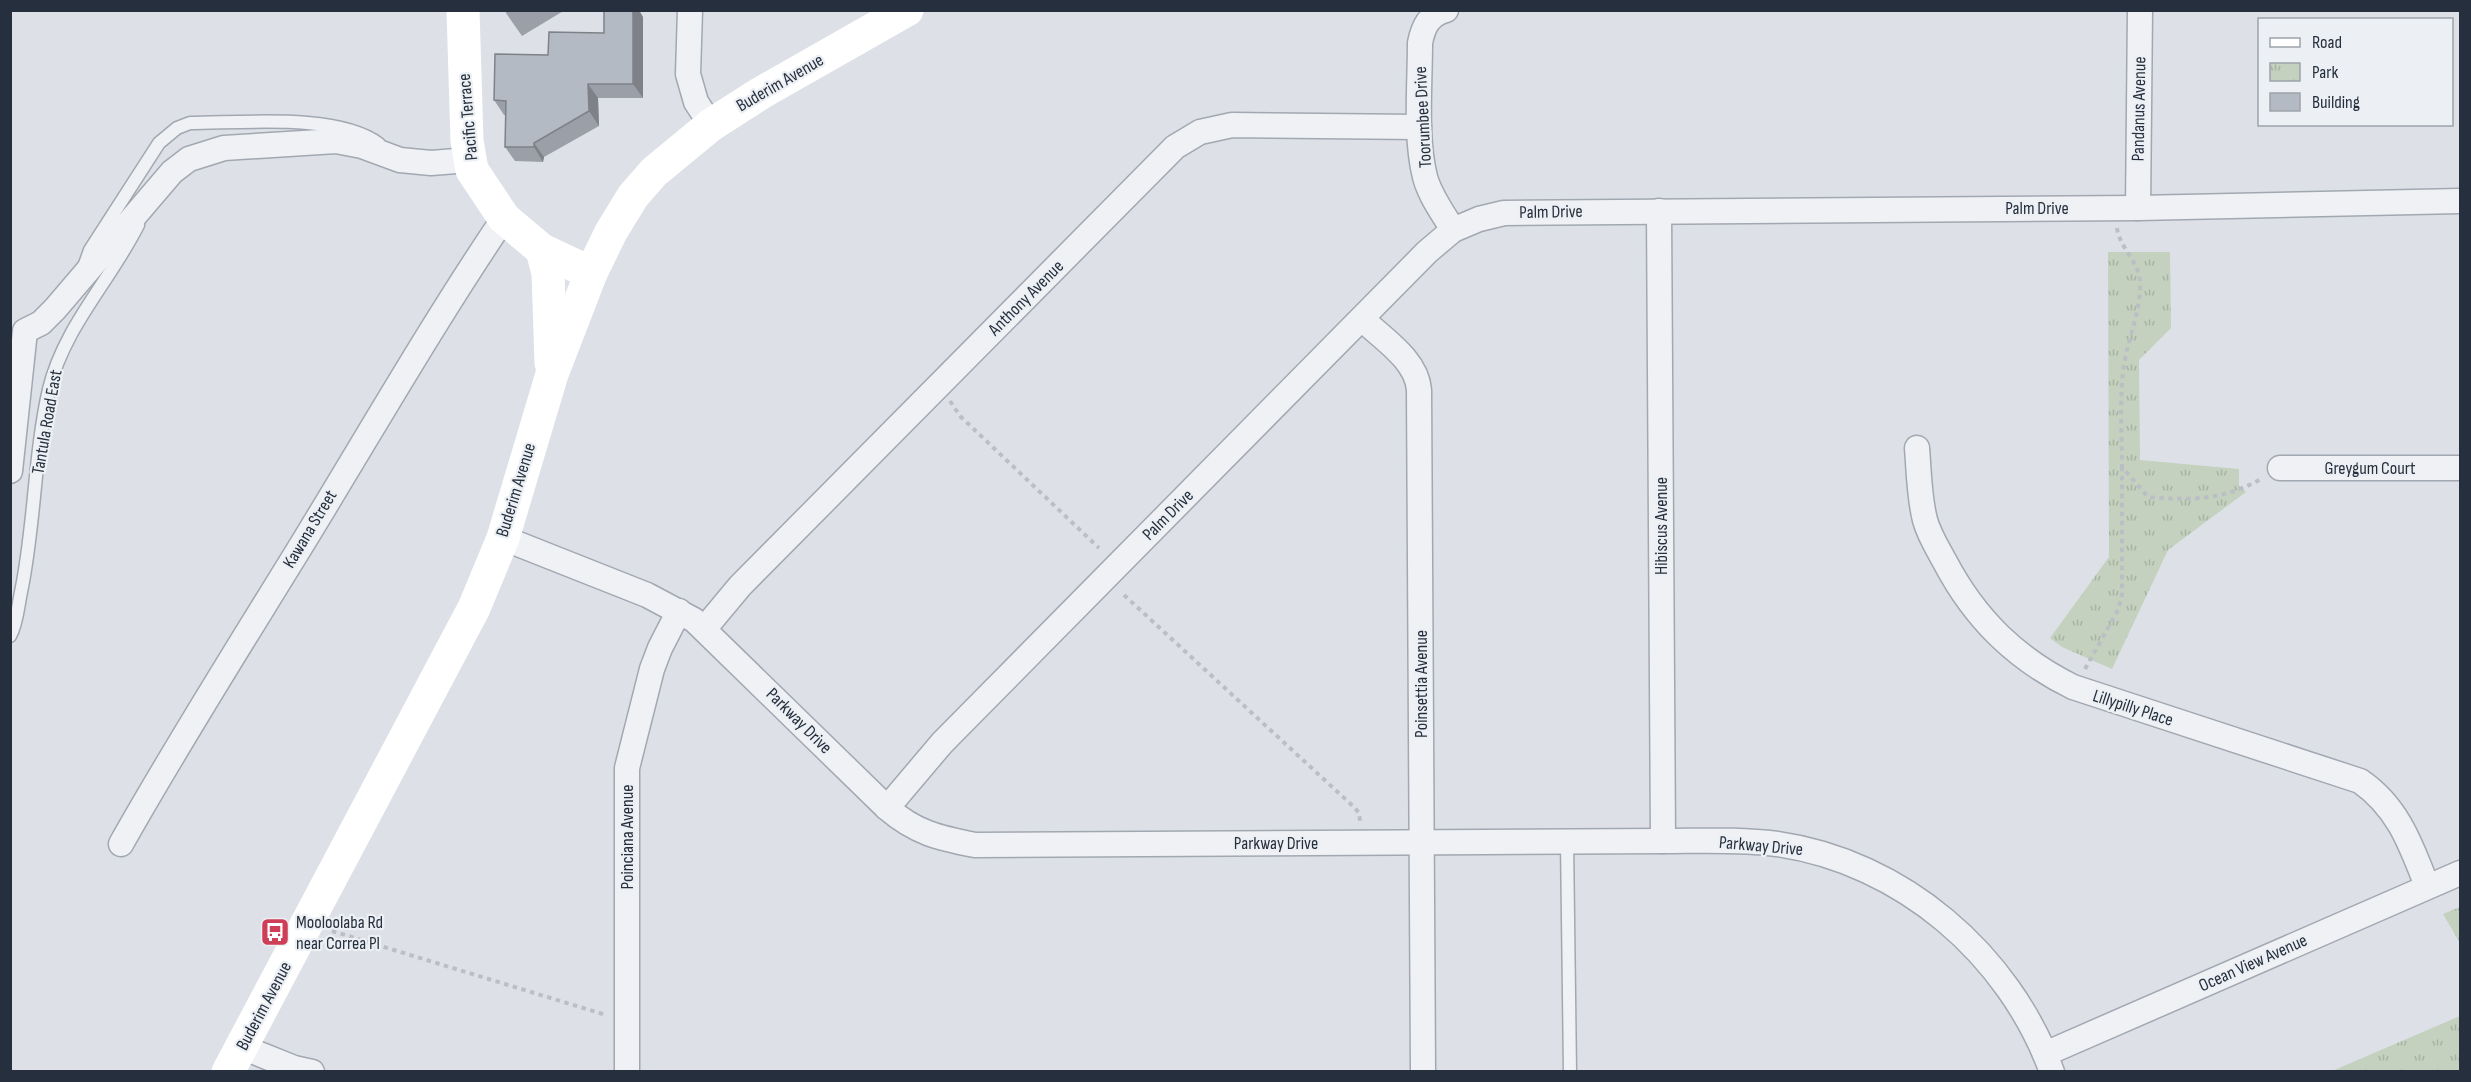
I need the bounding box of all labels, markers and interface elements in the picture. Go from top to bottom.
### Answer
legend [2258,18,2453,126]
text: Road [2312,32,2342,53]
street label: Buderim Avenue [733,50,827,116]
street label: Pandanus Avenue [2128,56,2150,162]
text: Park [2312,62,2338,83]
street label: Toorumbee Drive [1410,66,1436,168]
street label: Pacific Terrace [454,73,482,161]
text: Building [2312,92,2360,113]
street label: Palm Drive [2005,198,2069,219]
street label: Palm Drive [1519,201,1583,223]
street label: Anthony Avenue [983,256,1068,341]
street label: Tantula Road East [27,368,67,476]
street label: Buderim Avenue [492,440,540,540]
street label: Greygum Court [2324,458,2416,479]
street label: Hibiscus Avenue [1651,477,1672,575]
street label: Palm Drive [1138,485,1198,545]
street label: Kawana Street [279,486,342,572]
street label: Poinsettia Avenue [1411,630,1432,738]
street label: Parkway Drive [762,684,836,758]
street label: Lillypilly Place [2090,685,2176,731]
street label: Poinciana Avenue [617,784,638,890]
street label: Parkway Drive [1718,832,1804,860]
street label: Parkway Drive [1234,833,1318,854]
place label: Mooloolaba Rd near Correa Pl [296,912,383,954]
bus stop icon: Mooloolaba Rd near Correa Pl [259,916,291,948]
street label: Ocean View Avenue [2196,930,2310,996]
street label: Buderim Avenue [232,958,296,1054]

